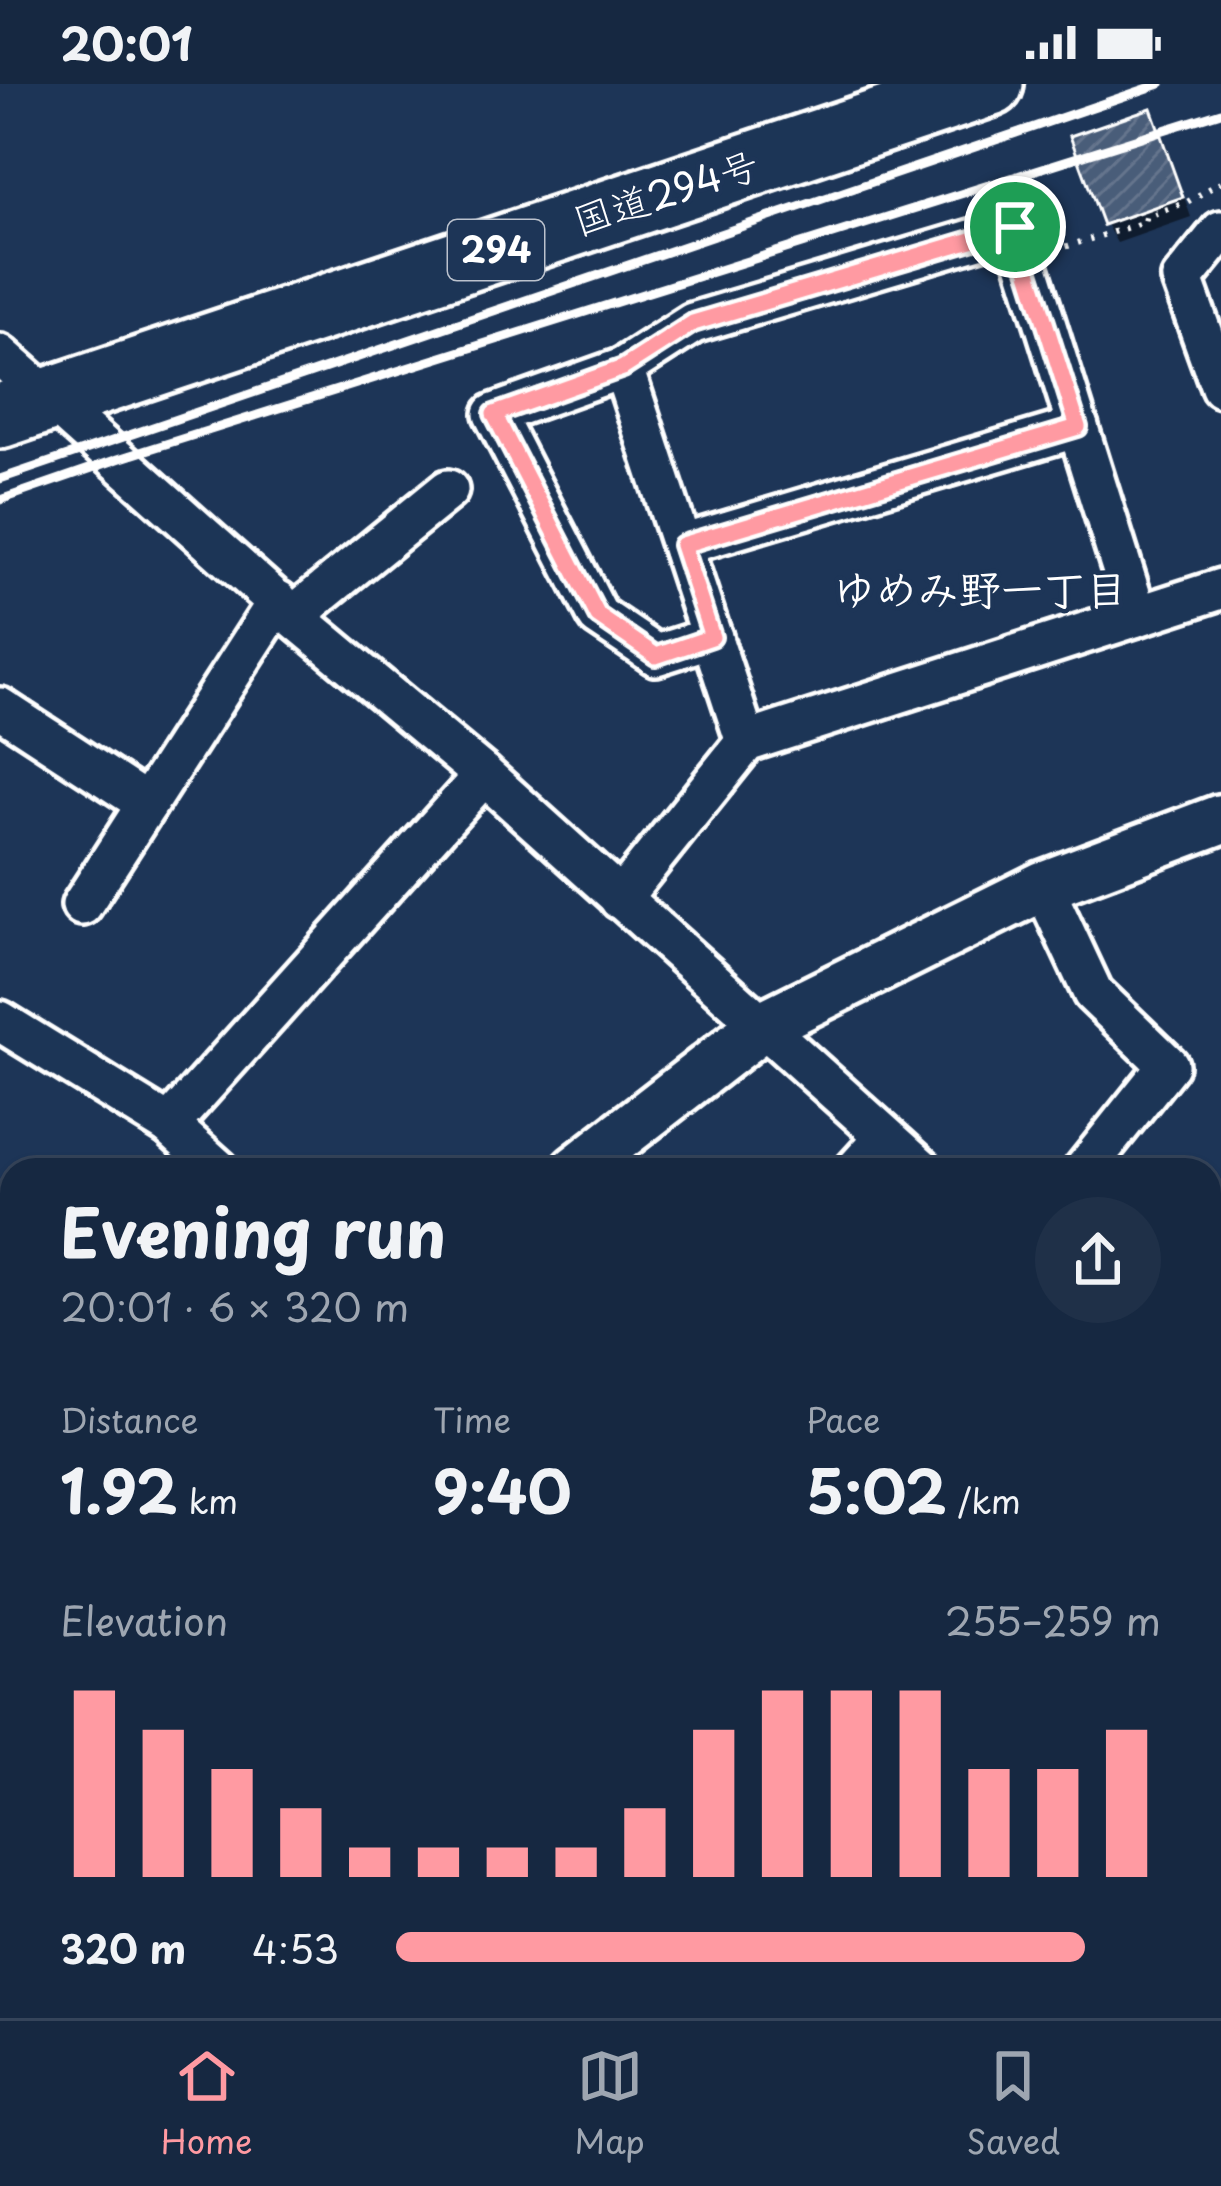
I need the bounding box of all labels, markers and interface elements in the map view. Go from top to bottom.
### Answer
text: 20:01 [60,8,193,76]
street label: 国道294号 [565,133,766,248]
pin [964,176,1066,278]
icon: arrive [982,194,1048,260]
road number: 294 [448,220,544,280]
district label: ゆめみ野一丁目 [833,556,1127,619]
text: Evening run [60,1181,446,1280]
button: share [1035,1197,1161,1323]
text: 20:01 · 6 × 320 m [60,1276,409,1335]
text: Distance [60,1394,198,1444]
text: Time [433,1394,511,1444]
text: Pace [806,1394,880,1444]
text: 1.92 [60,1444,178,1534]
text: 9:40 [433,1444,572,1534]
text: 5:02 [806,1444,947,1534]
text: km [178,1475,238,1525]
text: /km [947,1475,1021,1525]
text: Elevation [60,1590,228,1649]
text: 255–259 m [945,1590,1161,1649]
text: 320 m [60,1918,186,1977]
text: 4:53 [252,1918,339,1977]
tab: Home [161,2043,253,2165]
tab: Map [574,2043,645,2165]
tab: Saved [967,2043,1060,2165]

